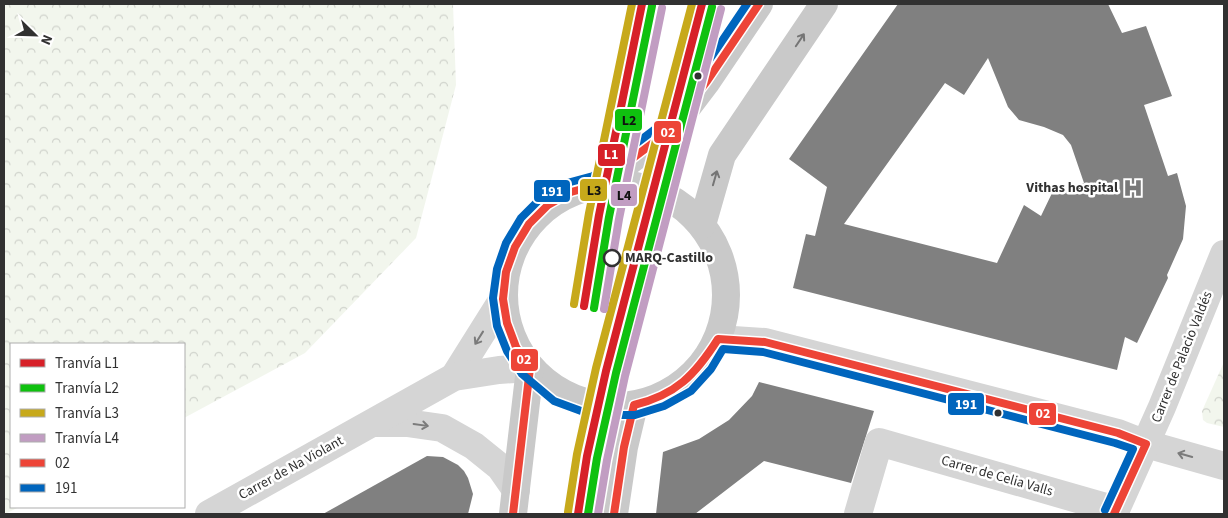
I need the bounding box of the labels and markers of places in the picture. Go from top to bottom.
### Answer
unlabelled marker [693,71,703,81]
hospital icon: Vithas hospital [1122,177,1144,199]
place label: Vithas hospital [1025,178,1118,198]
place label: MARQ-Castillo [625,248,713,268]
marker: MARQ-Castillo [603,249,621,267]
unlabelled marker [993,408,1003,418]

